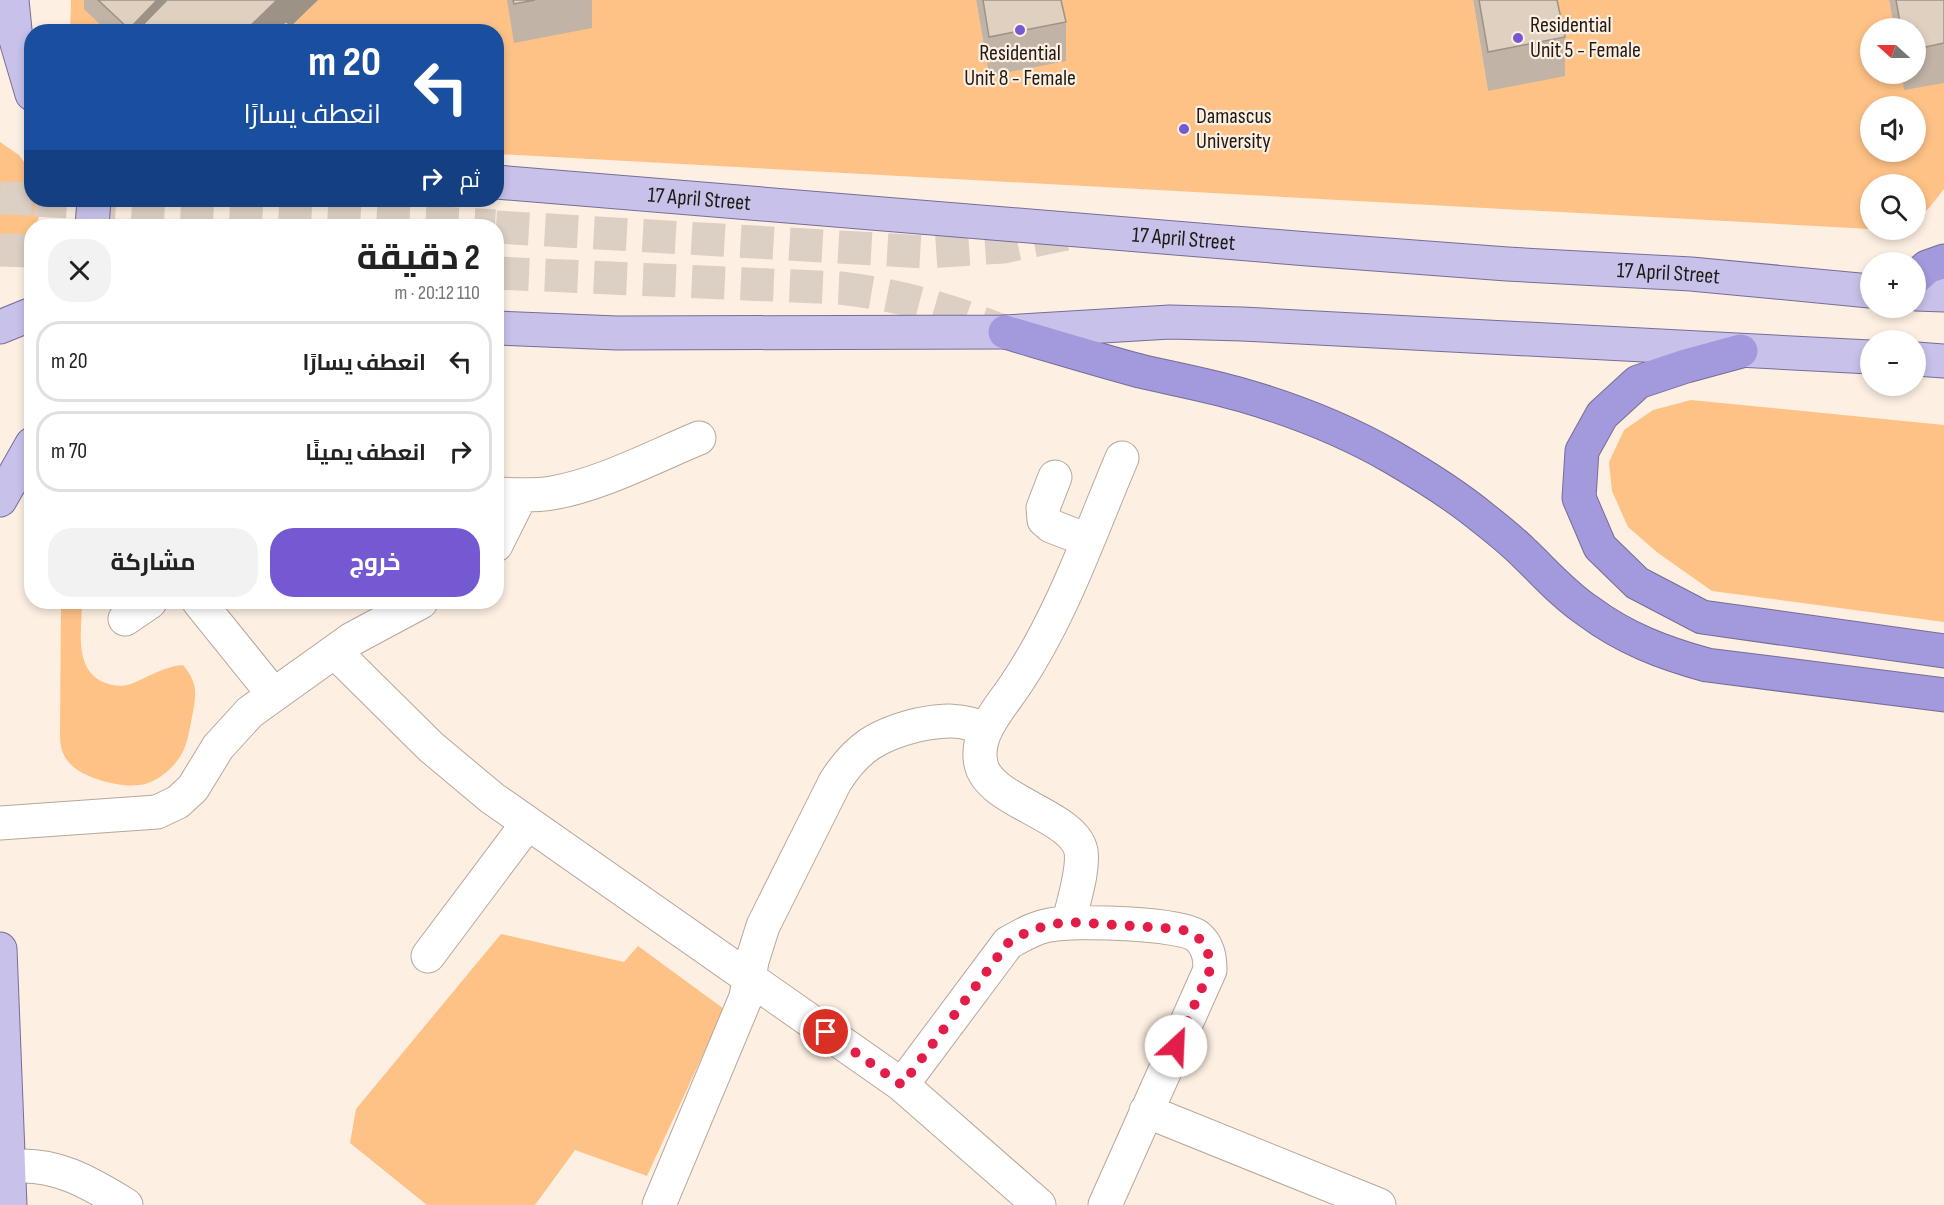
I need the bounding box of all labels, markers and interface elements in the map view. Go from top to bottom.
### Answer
place label: Residential Unit 5 - Female [1530,12,1641,64]
north arrow [1860,18,1926,84]
map controls [1860,18,1926,396]
marker: Residential Unit 8 - Female [1013,23,1027,37]
marker: Residential Unit 5 - Female [1511,31,1525,45]
text: 20 m [308,37,381,88]
place label: Residential Unit 8 - Female [964,40,1076,92]
icon: left [402,48,480,126]
button: sound [1860,96,1926,162]
text: انعطف يسارًا [244,99,381,131]
place label: Damascus University [1196,103,1272,155]
marker: Damascus University [1177,122,1191,136]
icon: right [415,162,448,195]
text: ثم [460,167,480,194]
button: search [1860,174,1926,240]
street label: 17 April Street [647,181,752,217]
street label: 17 April Street [1131,221,1237,256]
text: 2 دقيقة [357,237,480,280]
button: close [48,239,111,302]
button: + [1860,252,1926,318]
street label: 17 April Street [1616,256,1722,290]
text: 110 m · 20:12 [395,281,480,305]
button: − [1860,330,1926,396]
icon: left [444,345,477,378]
text: 20 m [51,348,88,375]
text: انعطف يسارًا [303,350,426,377]
icon: right [444,435,477,468]
text: 70 m [51,438,87,465]
text: انعطف يمينًا [305,440,426,467]
button: مشاركة [48,528,258,597]
button: خروج [270,528,480,597]
pin [800,1006,851,1057]
position arrow [1144,1014,1208,1078]
icon: arrive [809,1015,842,1048]

